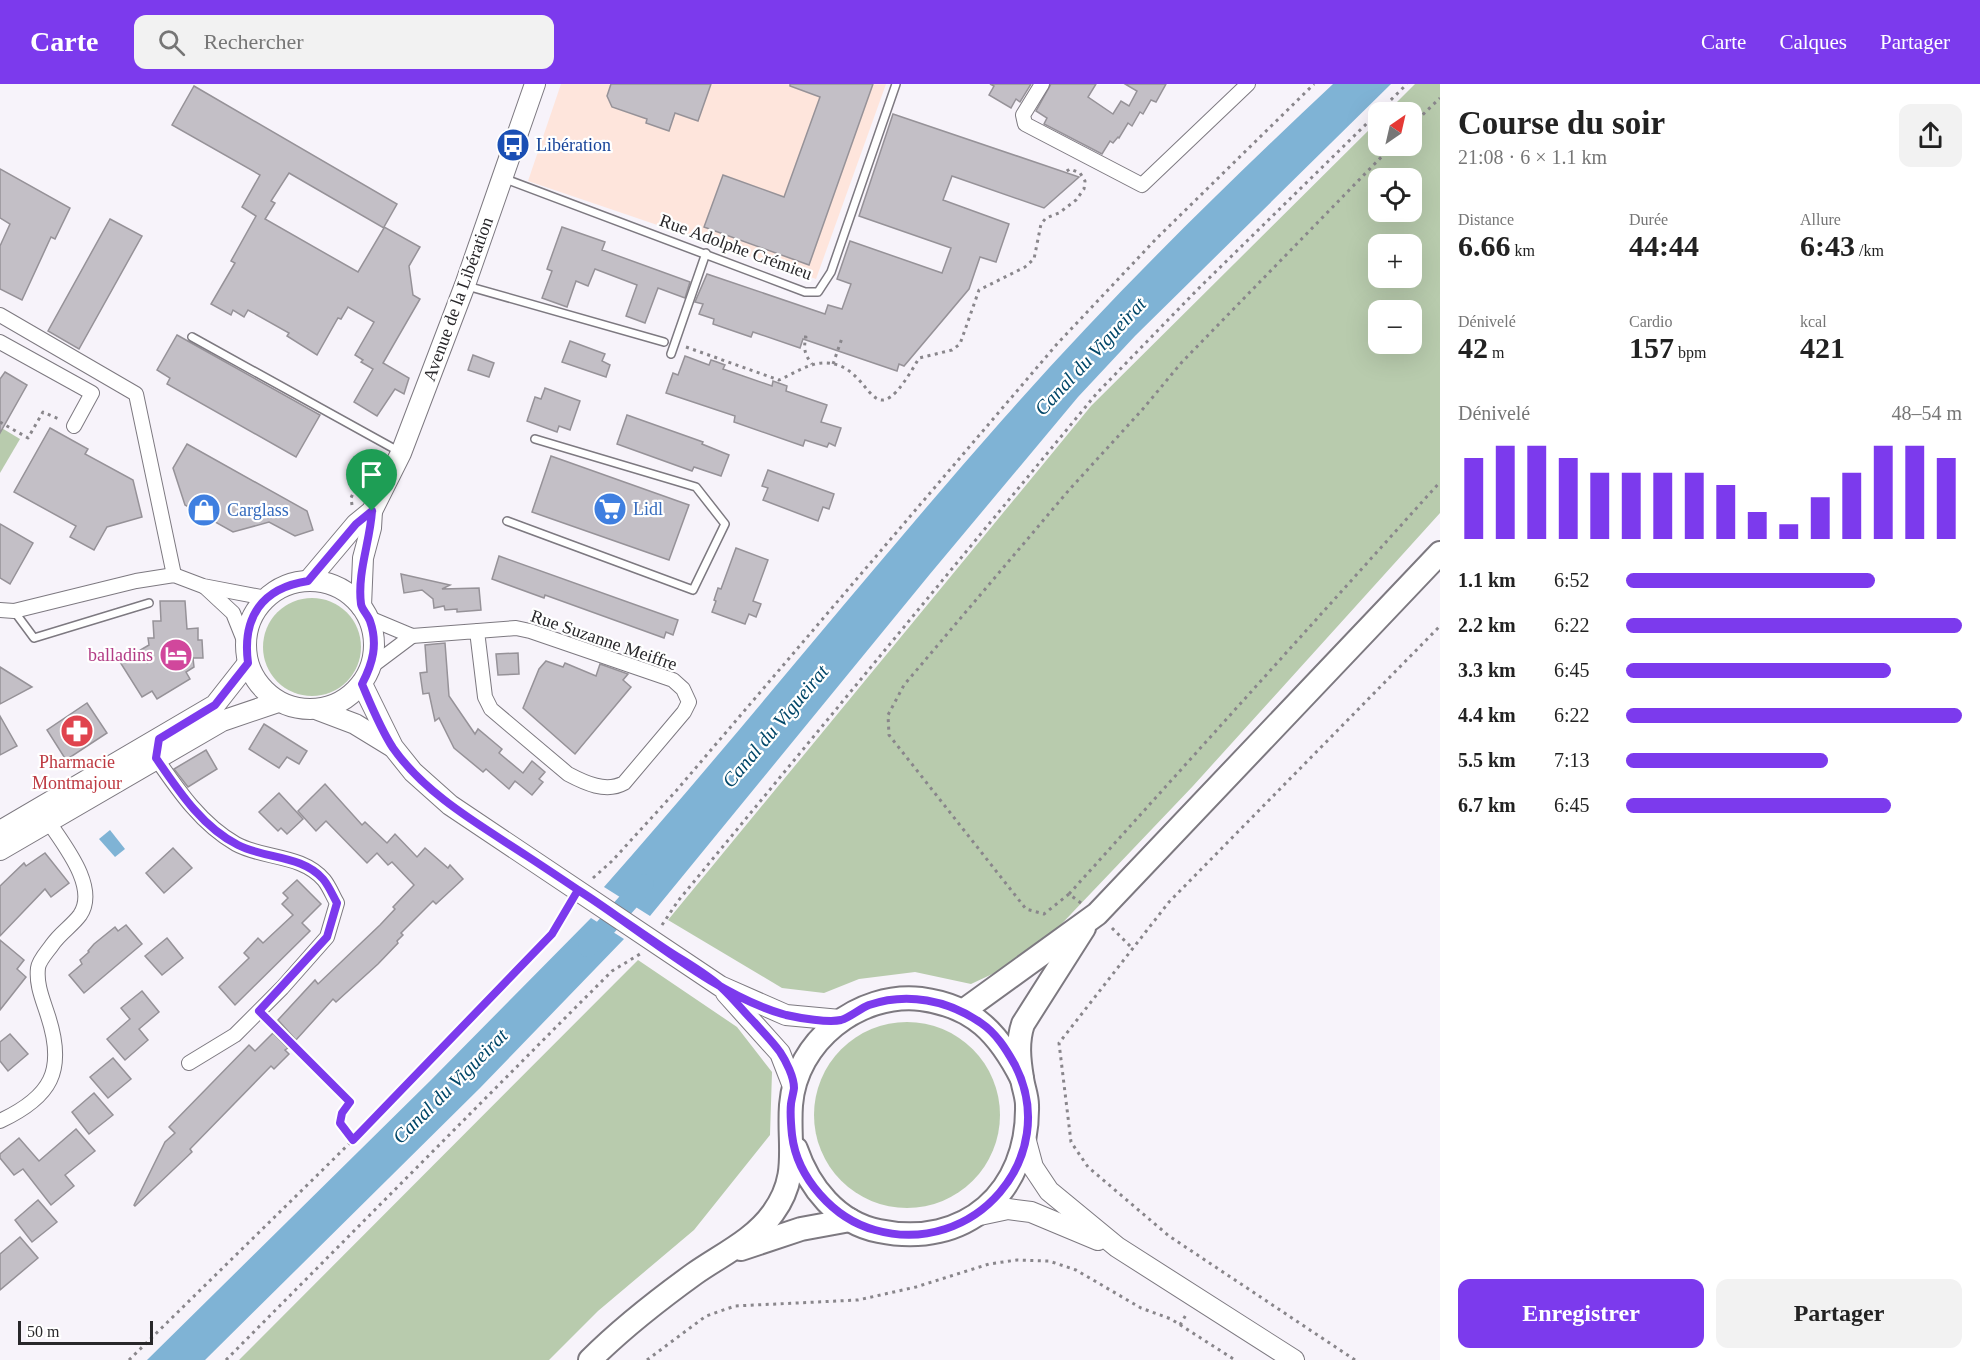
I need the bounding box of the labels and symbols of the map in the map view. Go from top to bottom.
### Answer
north arrow [1368,102,1422,156]
bus stop icon: Libération [495,127,531,163]
place label: Libération [536,135,611,155]
street label: Rue Adolphe Crémieu [657,210,815,284]
street label: Avenue de la Libération [419,214,497,384]
water label: Canal du Vigueirat [1030,292,1151,420]
pin [346,449,397,511]
supermarket icon: Lidl [592,491,628,527]
shop icon: Carglass [186,492,222,528]
place label: Lidl [633,499,663,519]
place label: Carglass [227,500,289,520]
street label: Rue Suzanne Meiffre [528,606,680,674]
hotel icon: balladins [158,637,194,673]
place label: balladins [88,645,153,665]
water label: Canal du Vigueirat [717,660,834,792]
pharmacy icon: Pharmacie Montmajour [59,713,95,749]
place label: Pharmacie Montmajour [32,752,122,793]
water label: Canal du Vigueirat [388,1024,513,1149]
scale bar [18,1318,153,1346]

